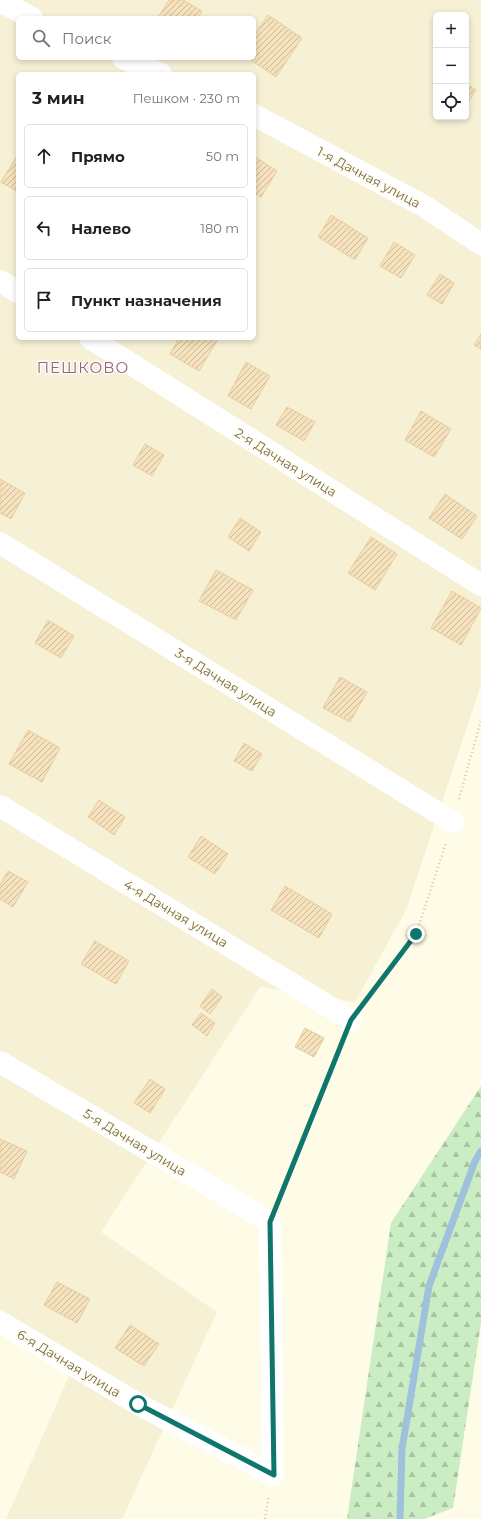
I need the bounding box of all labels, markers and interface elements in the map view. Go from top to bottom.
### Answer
map controls [433,12,469,120]
button: + [433,12,469,48]
search box [16,16,256,60]
icon: search [30,27,52,49]
text: Поиск [62,29,111,48]
button: − [433,48,469,84]
button: locate [433,84,469,120]
text: 3 мин [32,88,85,108]
text: Пешком · 230 m [133,90,240,106]
street label: 1-я Дачная улица [315,143,423,211]
icon: ahead [33,145,55,167]
text: Прямо [71,147,125,166]
text: 50 m [206,148,239,164]
icon: left [33,217,55,239]
text: Налево [71,219,131,238]
text: 180 m [200,220,239,236]
icon: arrive [33,289,55,311]
text: Пункт назначения [71,291,222,310]
district label: ПЕШКОВО [37,358,129,377]
street label: 2-я Дачная улица [232,424,340,500]
street label: 3-я Дачная улица [172,644,280,720]
street label: 4-я Дачная улица [121,876,231,950]
route end [407,925,425,943]
street label: 5-я Дачная улица [81,1105,189,1179]
street label: 6-я Дачная улица [14,1326,124,1400]
route start [129,1395,147,1413]

